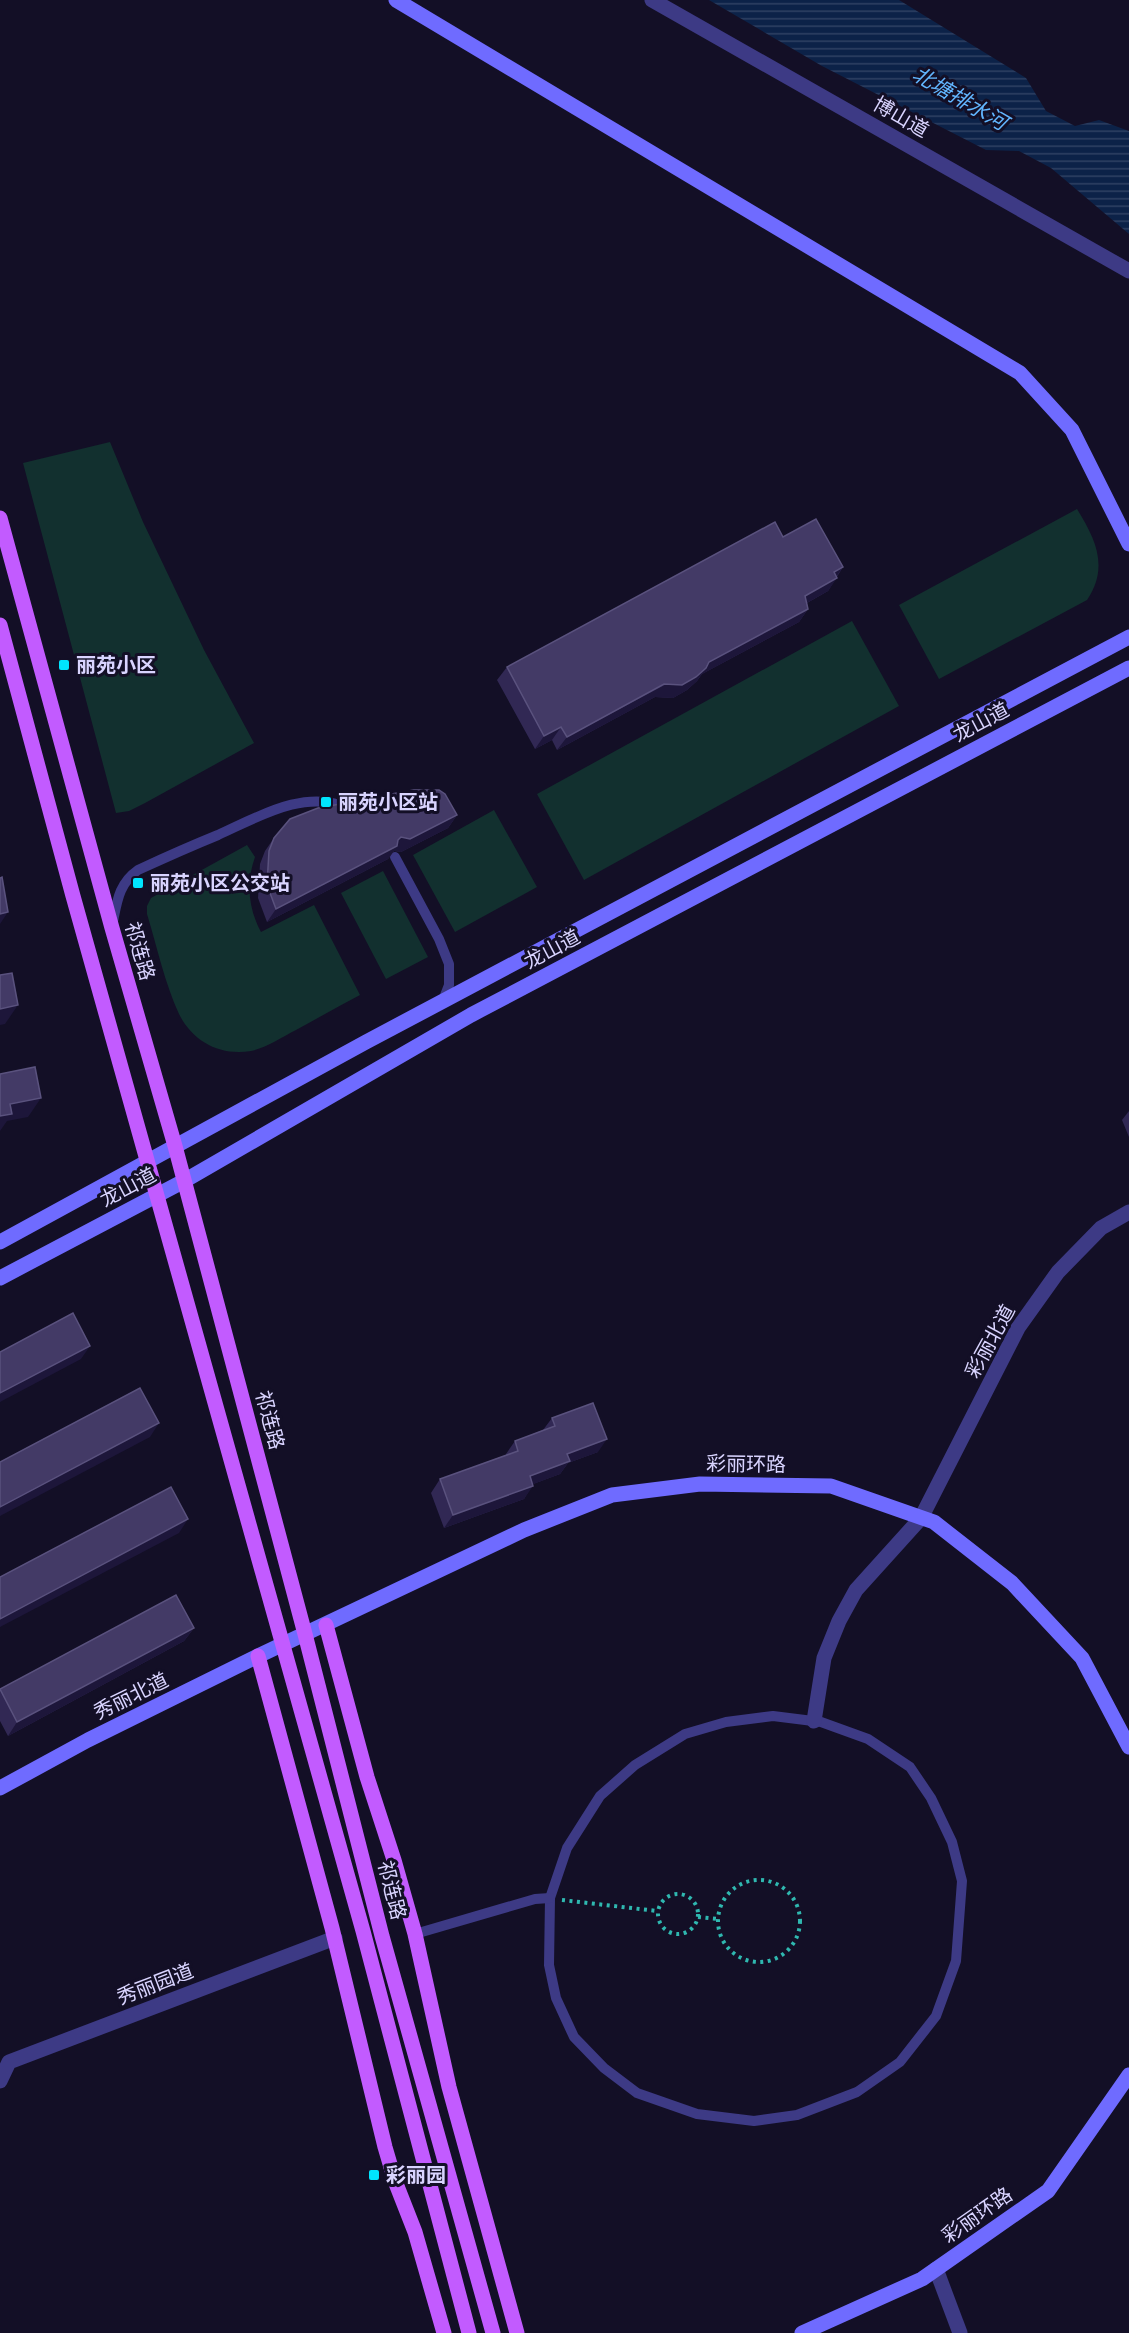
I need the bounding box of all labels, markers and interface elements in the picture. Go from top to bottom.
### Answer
water label: 北塘排水河 [908,61,1015,137]
street label: 博山道 [869,92,933,142]
place label: 丽苑小区 [76,653,156,677]
marker: 丽苑小区 [57,658,71,672]
street label: 龙山道 [949,697,1013,747]
place label: 丽苑小区站 [338,790,438,814]
marker: 丽苑小区站 [319,795,333,809]
place label: 丽苑小区公交站 [150,871,290,895]
marker: 丽苑小区公交站 [131,876,145,890]
street label: 祁连路 [120,919,160,983]
street label: 龙山道 [520,924,584,974]
street label: 龙山道 [96,1162,160,1212]
street label: 彩丽北道 [960,1300,1020,1382]
street label: 祁连路 [251,1388,289,1452]
street label: 彩丽环路 [706,1451,786,1477]
street label: 秀丽北道 [90,1668,172,1724]
street label: 祁连路 [373,1858,411,1922]
street label: 秀丽园道 [113,1958,197,2010]
place label: 彩丽园 [386,2163,446,2187]
marker: 彩丽园 [367,2168,381,2182]
street label: 彩丽环路 [937,2182,1017,2248]

